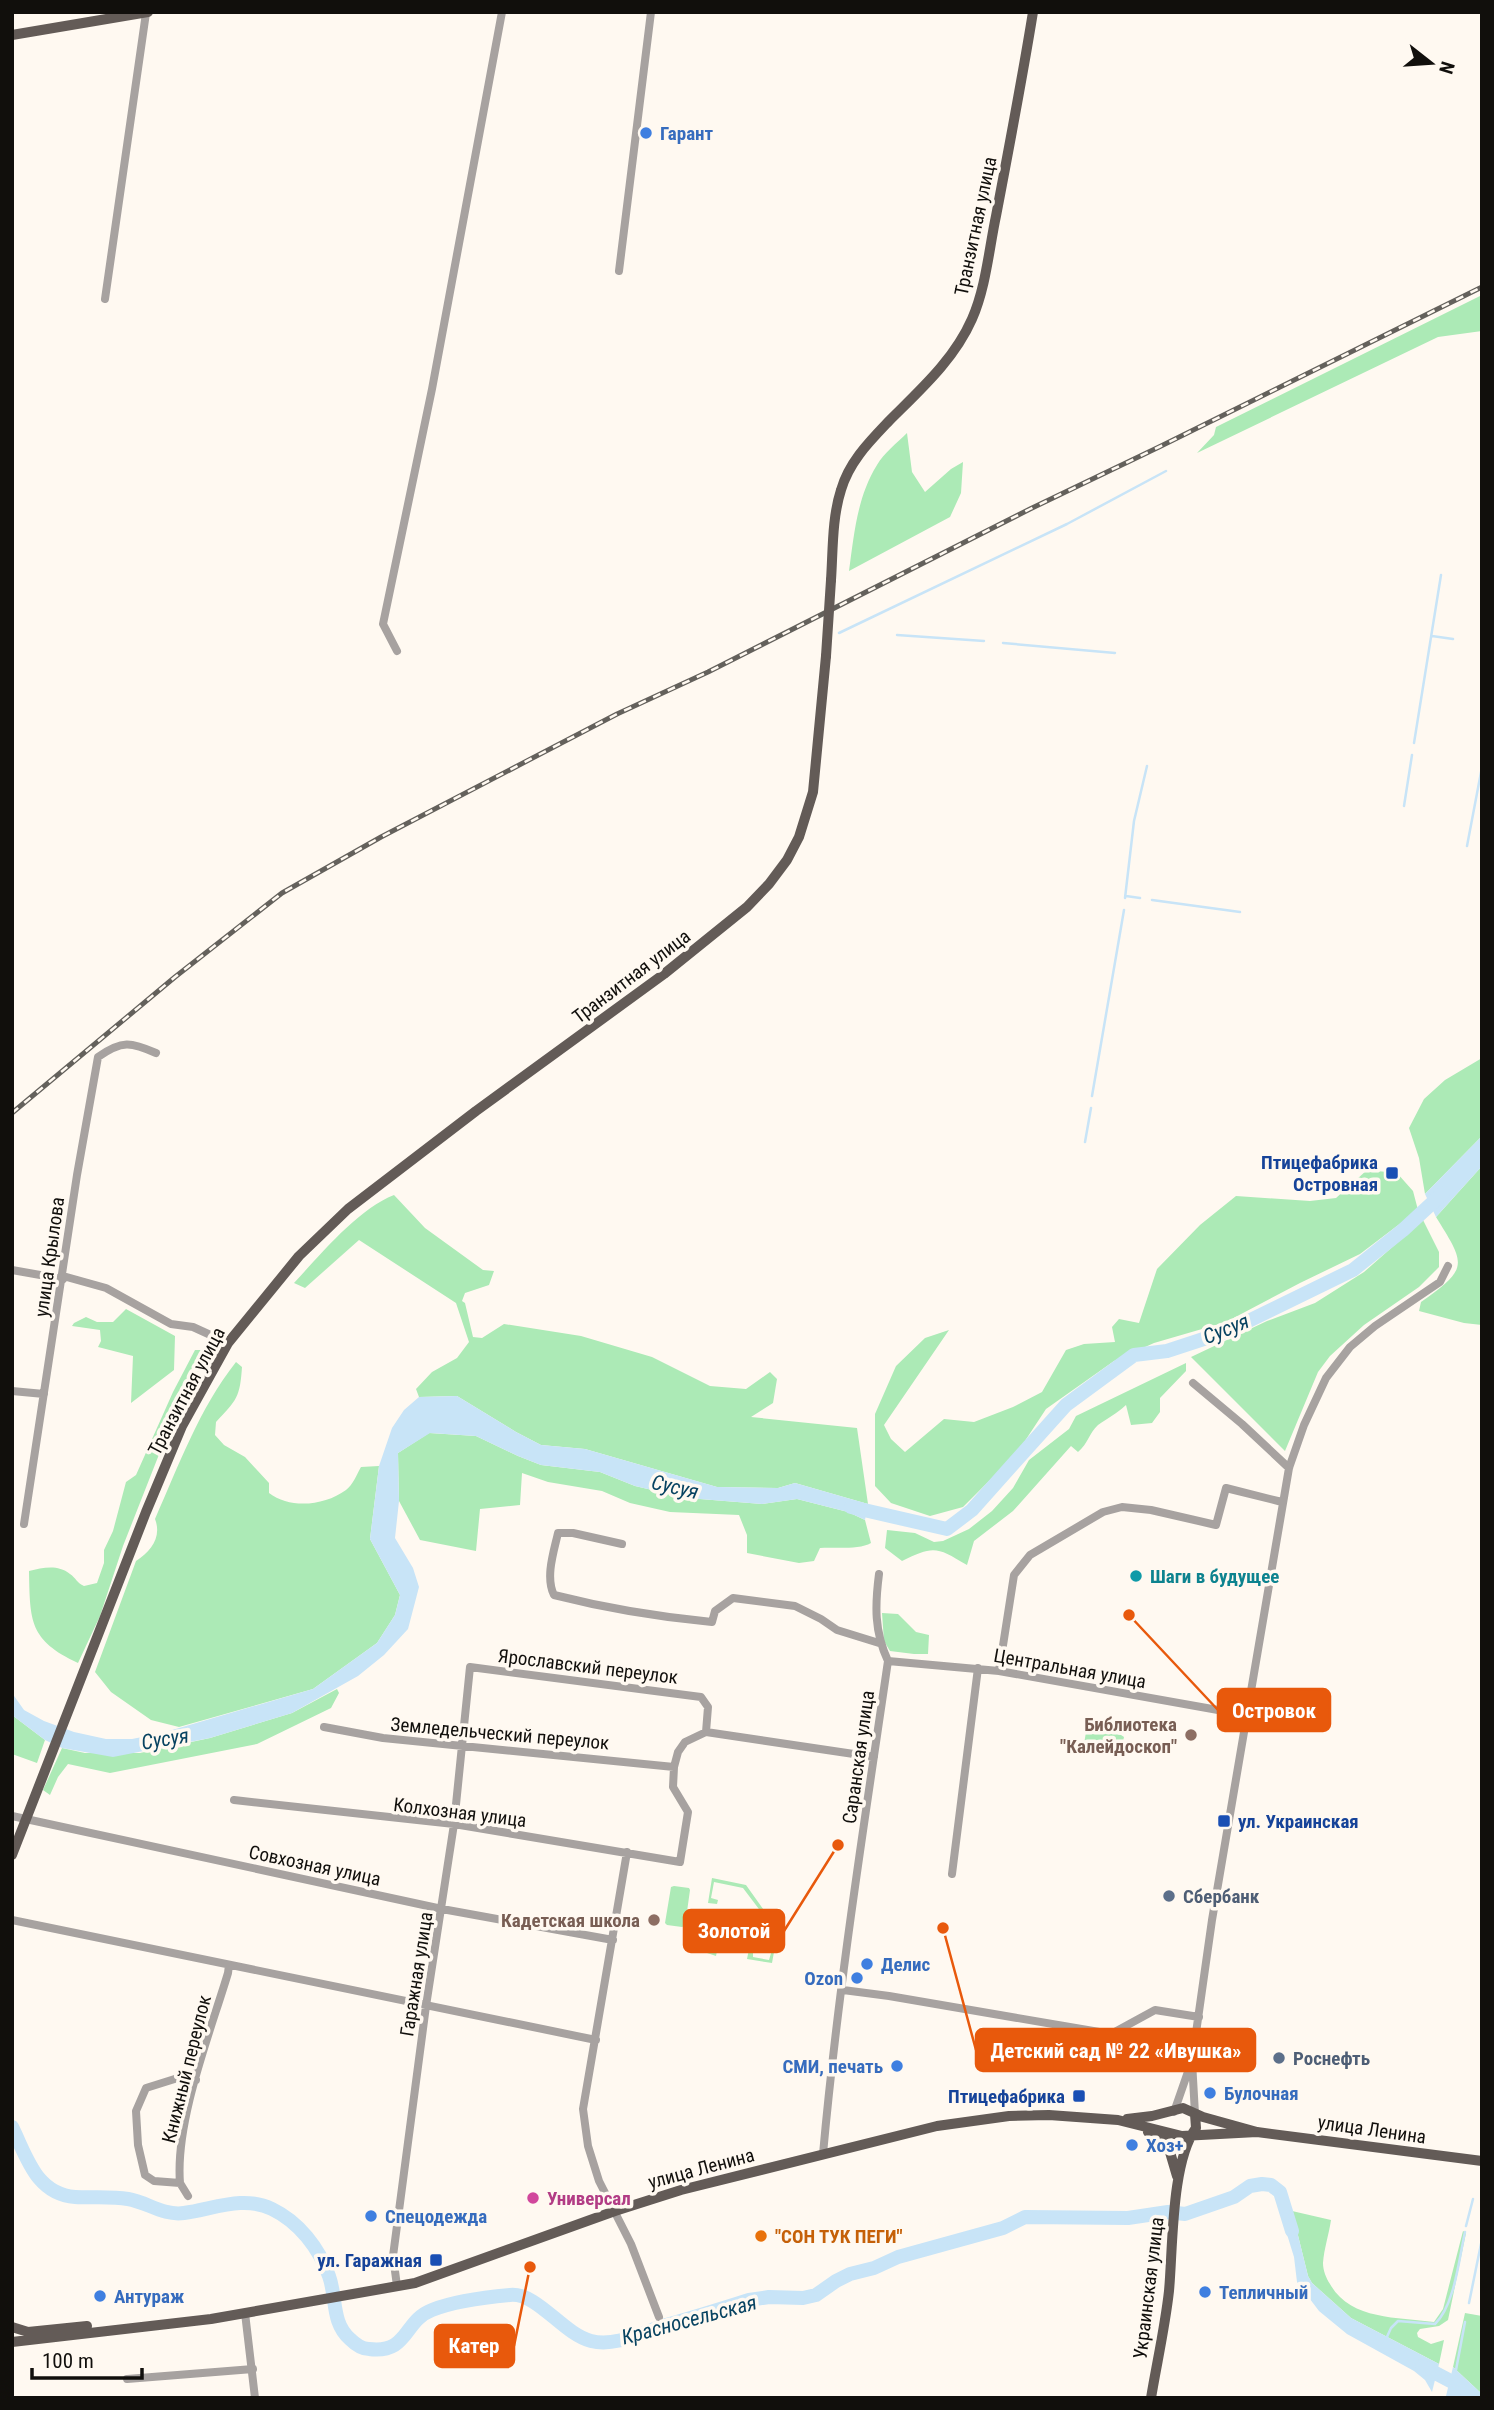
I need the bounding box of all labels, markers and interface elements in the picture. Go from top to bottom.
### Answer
north arrow [1396,28,1466,98]
text: N [1434,59,1459,77]
place label: Гарант [660,122,714,145]
marker: Гарант [638,125,654,141]
street label: Транзитная улица [950,154,1001,298]
street label: Транзитная улица [568,925,695,1028]
place label: Птицефабрика Островная [1261,1151,1378,1196]
marker: Птицефабрика Островная [1384,1165,1400,1181]
street label: улица Крылова [30,1196,69,1319]
water label: Сусуя [1199,1309,1253,1349]
street label: Транзитная улица [143,1323,230,1459]
water label: Сусуя [649,1470,701,1504]
place label: Шаги в будущее [1150,1565,1279,1588]
marker: Шаги в будущее [1128,1568,1144,1584]
street label: Ярославский переулок [497,1644,679,1689]
street label: Центральная улица [992,1644,1148,1693]
street label: Саранская улица [838,1689,879,1825]
callout: Островок [1218,1689,1330,1731]
text: Островок [1232,1699,1317,1723]
street label: Земледельческий переулок [390,1712,610,1755]
place label: Библиотека "Калейдоскоп" [1060,1713,1177,1758]
water label: Сусуя [140,1723,191,1755]
marker: Библиотека "Калейдоскоп" [1183,1727,1199,1743]
street label: Колхозная улица [392,1793,528,1832]
place label: ул. Украинская [1238,1810,1359,1833]
marker: ул. Украинская [1216,1813,1232,1829]
street label: Совхозная улица [247,1840,383,1891]
place label: Сбербанк [1183,1885,1260,1908]
marker: Сбербанк [1161,1888,1177,1904]
place label: Кадетская школа [501,1909,640,1932]
street label: Гаражная улица [395,1910,438,2038]
callout: Золотой [684,1910,784,1952]
marker: Кадетская школа [646,1912,662,1928]
text: Золотой [698,1919,770,1943]
place label: Делис [881,1953,931,1976]
marker: Делис [859,1956,875,1972]
place label: Ozon [804,1967,843,1990]
marker: Ozon [849,1970,865,1986]
street label: Книжный переулок [157,1993,216,2145]
callout: Детский сад № 22 «Ивушка» [976,2029,1255,2071]
text: Детский сад № 22 «Ивушка» [990,2039,1242,2063]
place label: Роснефть [1293,2047,1370,2070]
marker: Роснефть [1271,2050,1287,2066]
place label: СМИ, печать [783,2055,883,2078]
marker: СМИ, печать [889,2058,905,2074]
place label: Булочная [1224,2082,1299,2105]
place label: Птицефабрика [948,2085,1065,2108]
marker: Булочная [1202,2085,1218,2101]
marker: Птицефабрика [1071,2088,1087,2104]
street label: улица Ленина [1316,2111,1428,2148]
place label: Хоз+ [1146,2134,1184,2157]
marker: Хоз+ [1124,2137,1140,2153]
street label: улица Ленина [645,2143,757,2194]
place label: Универсал [547,2187,631,2210]
marker: Универсал [525,2190,541,2206]
place label: Спецодежда [385,2205,487,2228]
marker: Спецодежда [363,2208,379,2224]
street label: Украинская улица [1128,2216,1169,2360]
place label: "СОН ТУК ПЕГИ" [775,2225,903,2248]
marker: "СОН ТУК ПЕГИ" [753,2228,769,2244]
place label: ул. Гаражная [317,2249,422,2272]
marker: ул. Гаражная [428,2252,444,2268]
place label: Тепличный [1219,2281,1308,2304]
marker: Тепличный [1197,2284,1213,2300]
place label: Антураж [114,2285,184,2308]
marker: Антураж [92,2288,108,2304]
water label: Красносельская [619,2290,759,2350]
callout: Катер [435,2325,514,2367]
text: Катер [449,2334,499,2358]
scale bar [32,2336,142,2380]
text: 100 m [42,2349,94,2373]

